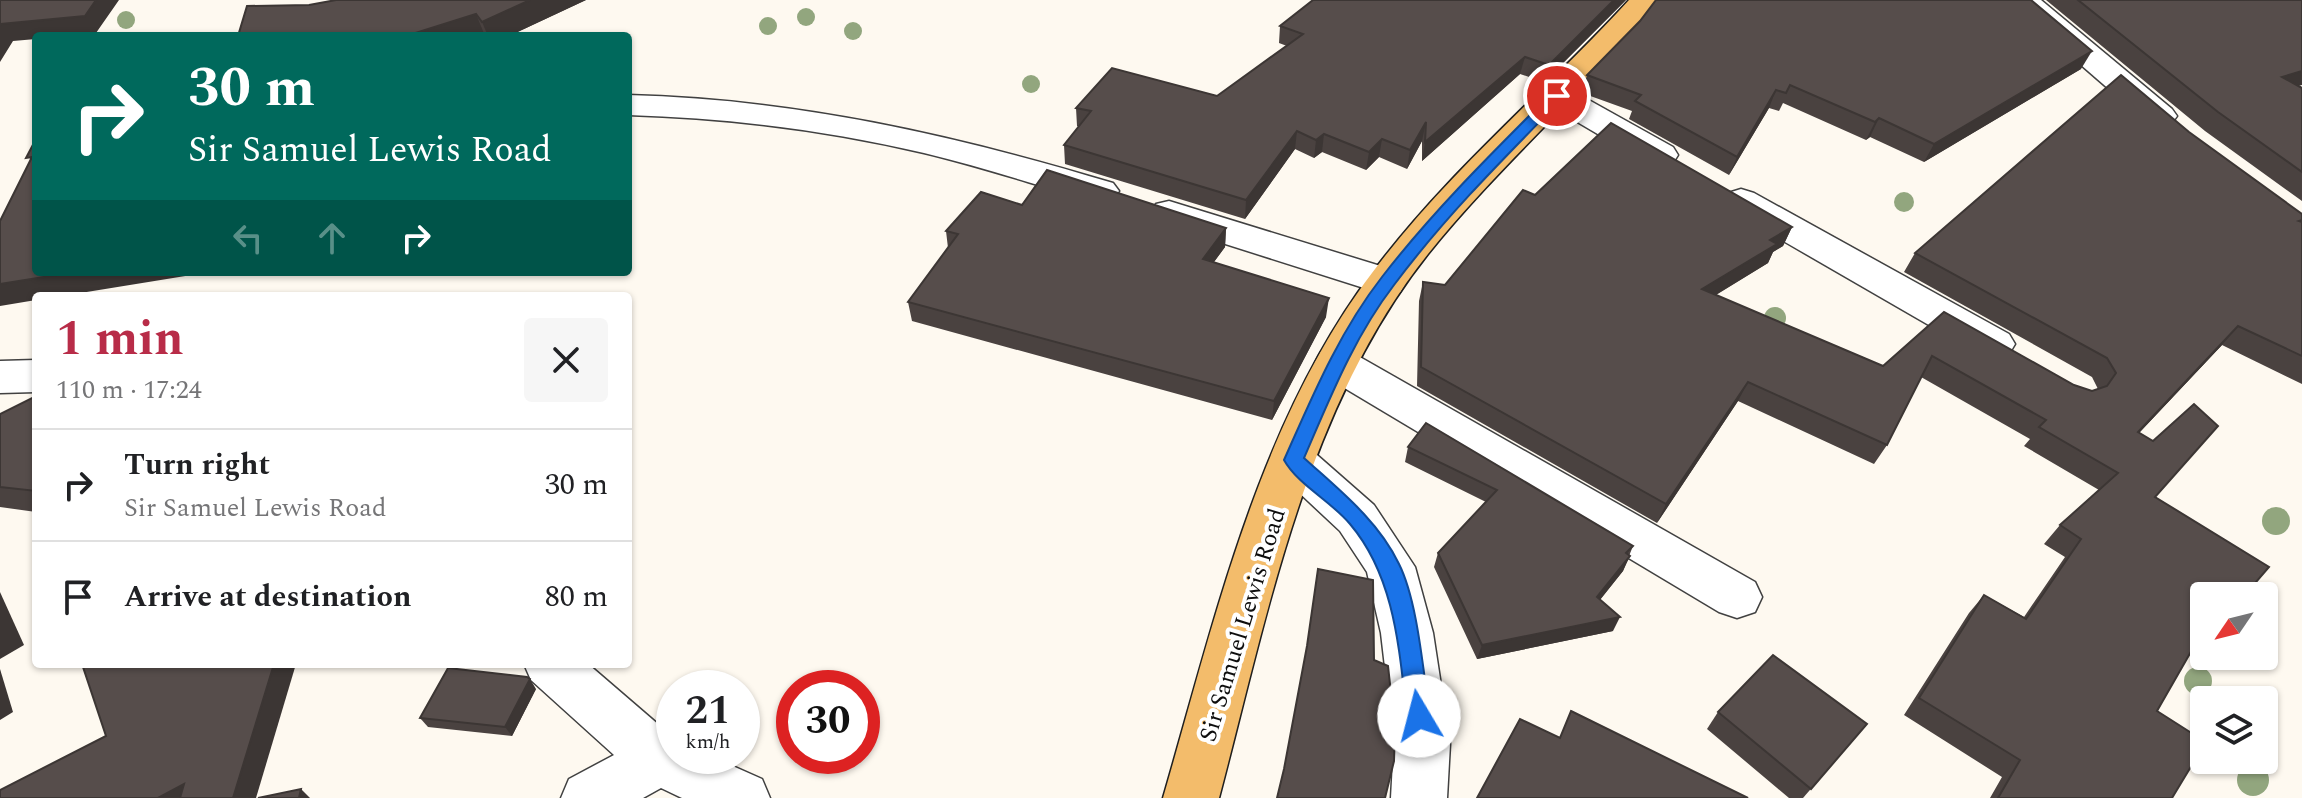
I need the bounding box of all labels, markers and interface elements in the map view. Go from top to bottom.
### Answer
text: 30 m [188,46,315,131]
pin [1523,62,1591,130]
icon: right [56,64,160,168]
icon: arrive [1535,74,1579,118]
text: Sir Samuel Lewis Road [188,123,552,178]
icon: left [226,216,270,260]
icon: ahead [310,216,354,260]
icon: right [394,216,438,260]
text: 1 min [56,303,184,376]
button: close [524,318,608,402]
text: 110 m · 17:24 [56,370,202,410]
text: Turn right [124,442,270,488]
text: 30 m [545,462,608,508]
icon: right [56,463,100,507]
text: Sir Samuel Lewis Road [124,488,387,528]
street label: Sir Samuel Lewis Road [1190,504,1296,746]
text: Arrive at destination [124,574,411,620]
text: 80 m [545,574,608,620]
icon: arrive [56,575,100,619]
north arrow [2190,582,2278,670]
map controls [2190,582,2278,774]
speed limit sign: 30 [776,670,880,774]
position arrow [1377,674,1461,758]
text: 21 [686,681,730,742]
button: layers [2190,686,2278,774]
text: km/h [686,727,731,757]

